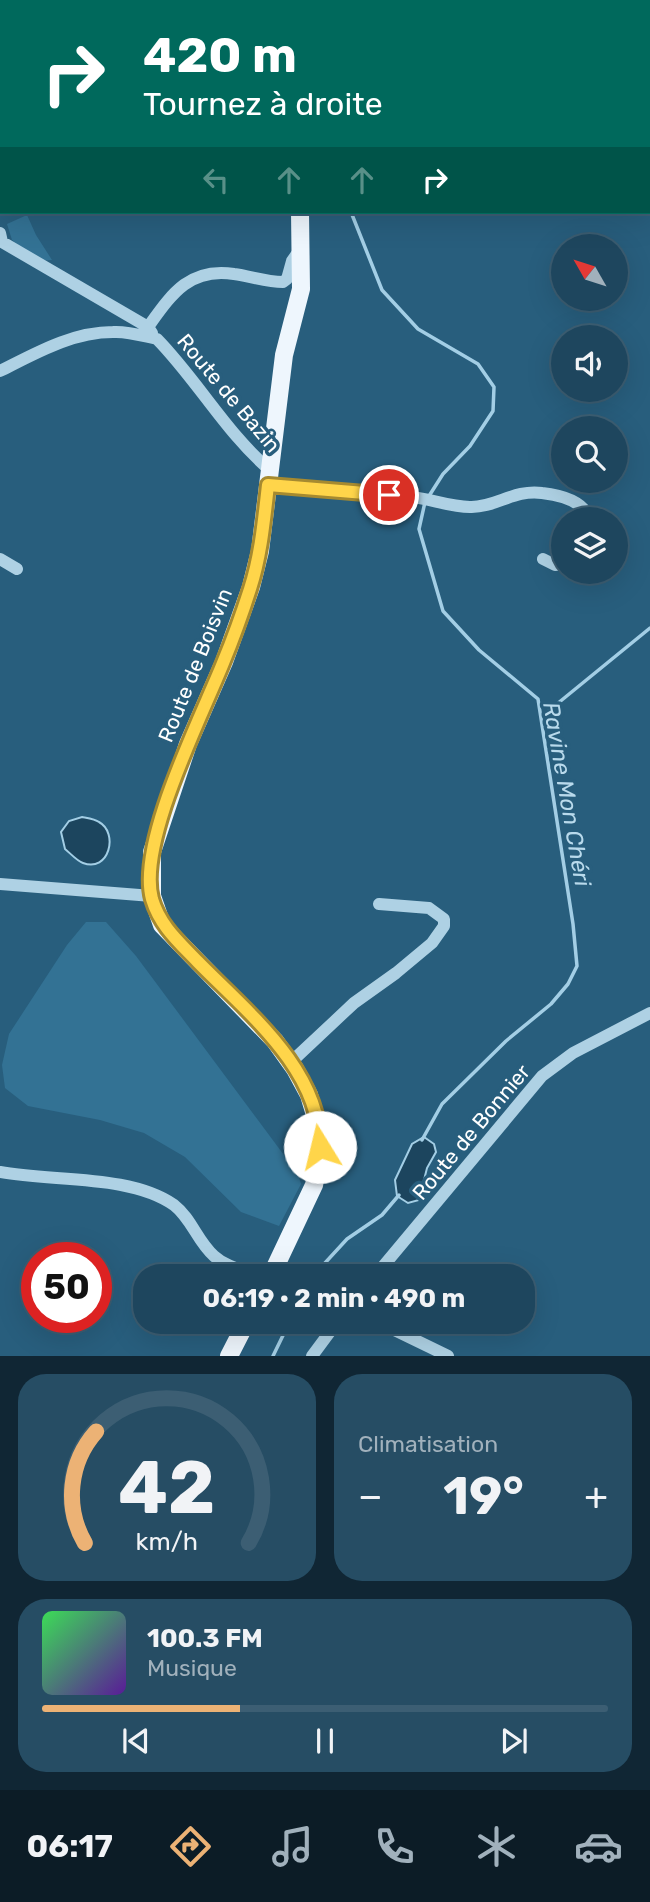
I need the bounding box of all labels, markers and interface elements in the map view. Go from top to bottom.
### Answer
text: 420 m [143,26,297,84]
icon: right [28,28,119,119]
text: Tournez à droite [143,85,383,123]
icon: left [197,161,235,199]
icon: ahead [270,161,308,199]
icon: ahead [343,161,381,199]
icon: right [416,161,454,199]
north arrow [551,234,628,312]
map controls [551,234,628,584]
button: sound [551,325,628,402]
street label: Route de Bazin [172,329,286,457]
button: search [551,416,628,493]
pin [359,465,419,525]
icon: arrive [370,476,408,514]
button: layers [551,507,628,584]
street label: Route de Boisvin [153,584,237,746]
water label: Ravine Mon Chéri [537,699,597,890]
street label: Route de Bonnier [407,1059,535,1205]
position arrow [283,1110,357,1184]
speed limit sign: 50 [21,1242,112,1333]
text: 06:19 · 2 min · 490 m [203,1283,465,1314]
text: Climatisation [358,1430,498,1458]
text: 42 [118,1446,216,1532]
text: 19° [443,1465,524,1527]
text: − [358,1473,383,1519]
text: + [584,1473,608,1519]
text: km/h [136,1527,198,1556]
text: 100.3 FM [147,1623,263,1654]
text: Musique [147,1654,237,1682]
icon: previous [117,1722,155,1760]
icon: pause [306,1722,344,1760]
icon: next [495,1722,533,1760]
icon: directions [166,1822,215,1871]
icon: music [268,1822,317,1871]
icon: phone [370,1822,419,1871]
icon: climate [472,1822,521,1871]
icon: car [574,1822,623,1871]
text: 06:17 [27,1827,113,1865]

